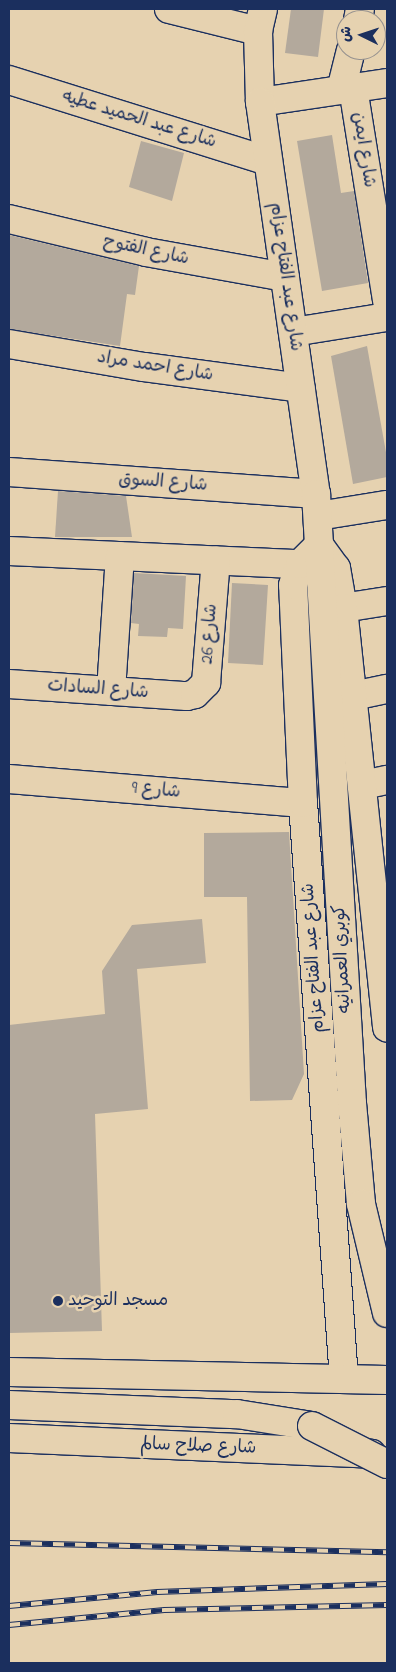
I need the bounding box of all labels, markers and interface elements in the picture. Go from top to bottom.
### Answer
north arrow [336,10,386,60]
text: ش [336,26,358,42]
street label: شارع عبد الحميد عطيه [59,86,219,154]
street label: شارع ايمن [346,111,380,189]
street label: شارع عبد الفتاح عزام [264,201,306,353]
street label: شارع الفتوح [101,231,191,271]
street label: شارع احمد مراد [95,347,215,387]
street label: شارع السوق [118,469,208,497]
street label: شارع 26 [197,603,223,665]
street label: شارع السادات [47,676,149,704]
street label: شارع 9 [131,778,181,804]
street label: شارع عبد الفتاح عزام [298,882,330,1034]
street label: كوبري العمرانيه [329,904,357,1014]
place label: مسجد التوحيد [68,1290,168,1312]
marker: مسجد التوحيد [52,1295,64,1307]
street label: شارع صلاح سالم [139,1434,257,1460]

